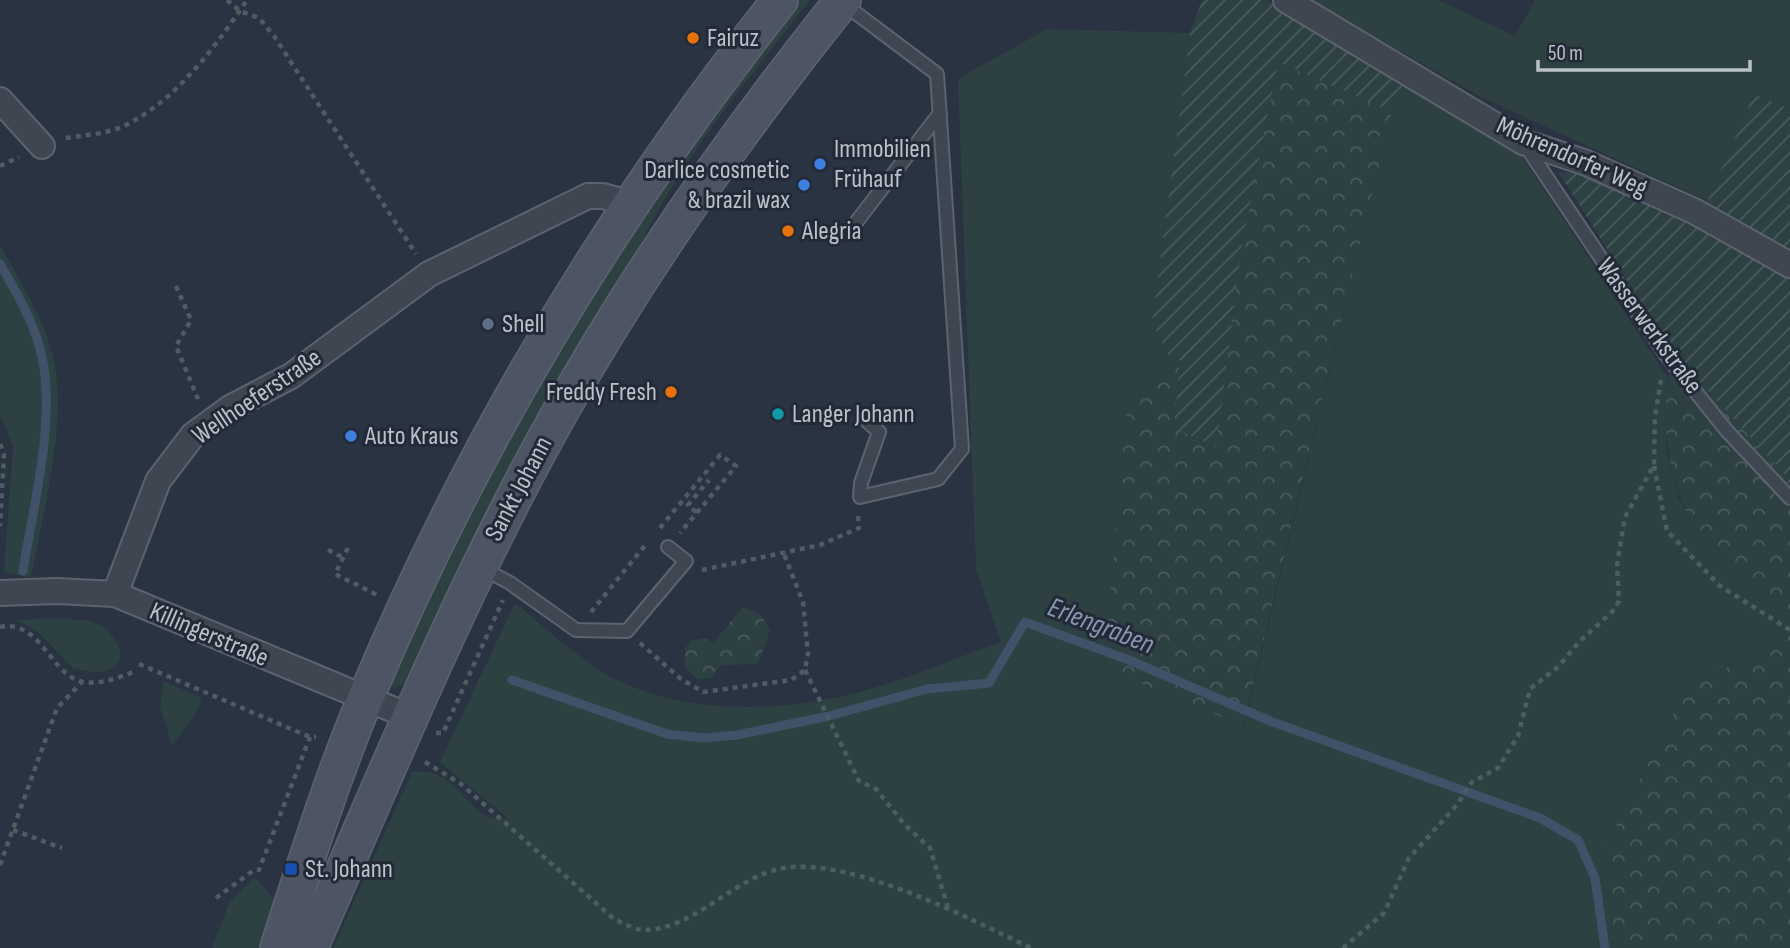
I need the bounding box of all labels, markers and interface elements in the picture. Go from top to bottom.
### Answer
place label: Fairuz [707,23,759,54]
scale bar [1538,28,1750,72]
marker: Fairuz [685,30,701,46]
text: 50 m [1548,41,1583,66]
street label: Möhrendorfer Weg [1492,110,1652,204]
place label: Immobilien Frühauf [834,134,931,195]
place label: Darlice cosmetic & brazil wax [644,155,790,216]
marker: Immobilien Frühauf [812,156,828,172]
marker: Darlice cosmetic & brazil wax [796,177,812,193]
place label: Alegria [801,216,861,247]
marker: Alegria [780,223,796,239]
street label: Wasserwerkstraße [1589,252,1709,400]
place label: Shell [502,309,544,340]
marker: Shell [480,316,496,332]
street label: Wellhoeferstraße [187,342,327,452]
place label: Freddy Fresh [546,377,657,408]
marker: Freddy Fresh [663,384,679,400]
place label: Langer Johann [792,399,915,430]
marker: Langer Johann [770,406,786,422]
place label: Auto Kraus [364,421,459,452]
marker: Auto Kraus [343,428,359,444]
street label: Sankt Johann [479,431,559,547]
water label: Erlengraben [1043,591,1159,661]
street label: Killingerstraße [145,596,273,674]
place label: St. Johann [305,854,393,885]
marker: St. Johann [283,861,299,877]

